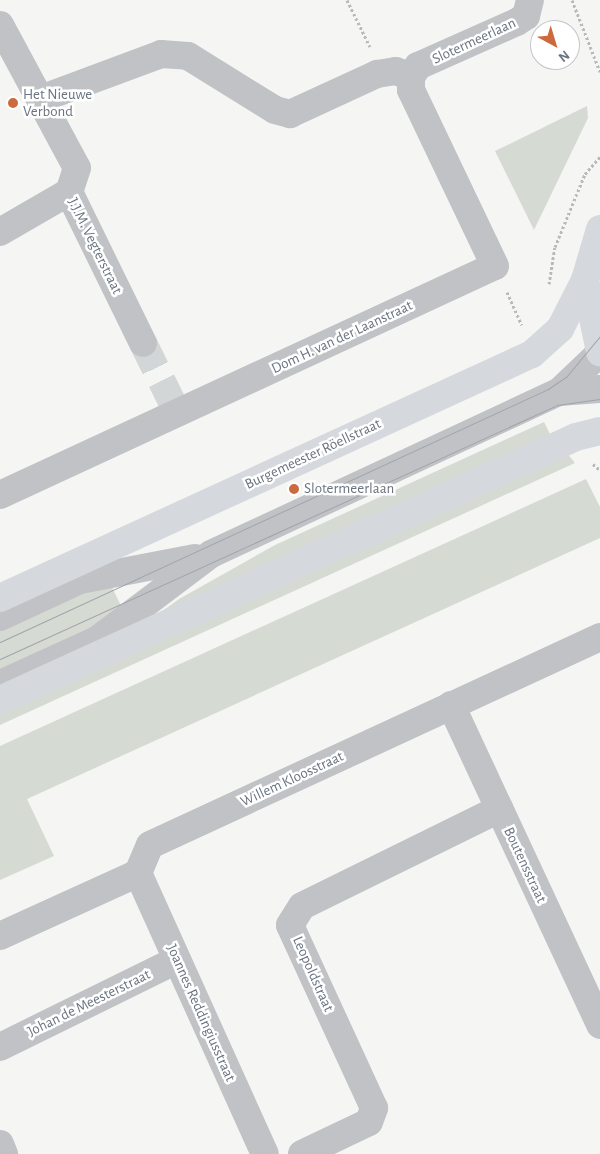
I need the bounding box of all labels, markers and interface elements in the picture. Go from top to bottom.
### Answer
street label: Slotermeerlaan [429,14,519,68]
north arrow [530,20,580,70]
text: N [556,47,572,64]
place label: Het Nieuwe Verbond [23,85,92,120]
marker: Het Nieuwe Verbond [7,97,19,109]
street label: J.J.M. Vegterstraat [64,195,126,297]
street label: Dom H. van der Laanstraat [269,296,415,378]
street label: Burgemeester Röellstraat [242,415,384,493]
place label: Slotermeerlaan [304,480,394,498]
marker: Slotermeerlaan [288,483,300,495]
street label: Willem Kloosstraat [238,747,346,811]
street label: Boutensstraat [500,824,550,906]
street label: Leopoldstraat [288,934,338,1014]
street label: Joannes Reddingiusstraat [163,942,239,1084]
street label: Johan de Meesterstraat [25,965,153,1041]

